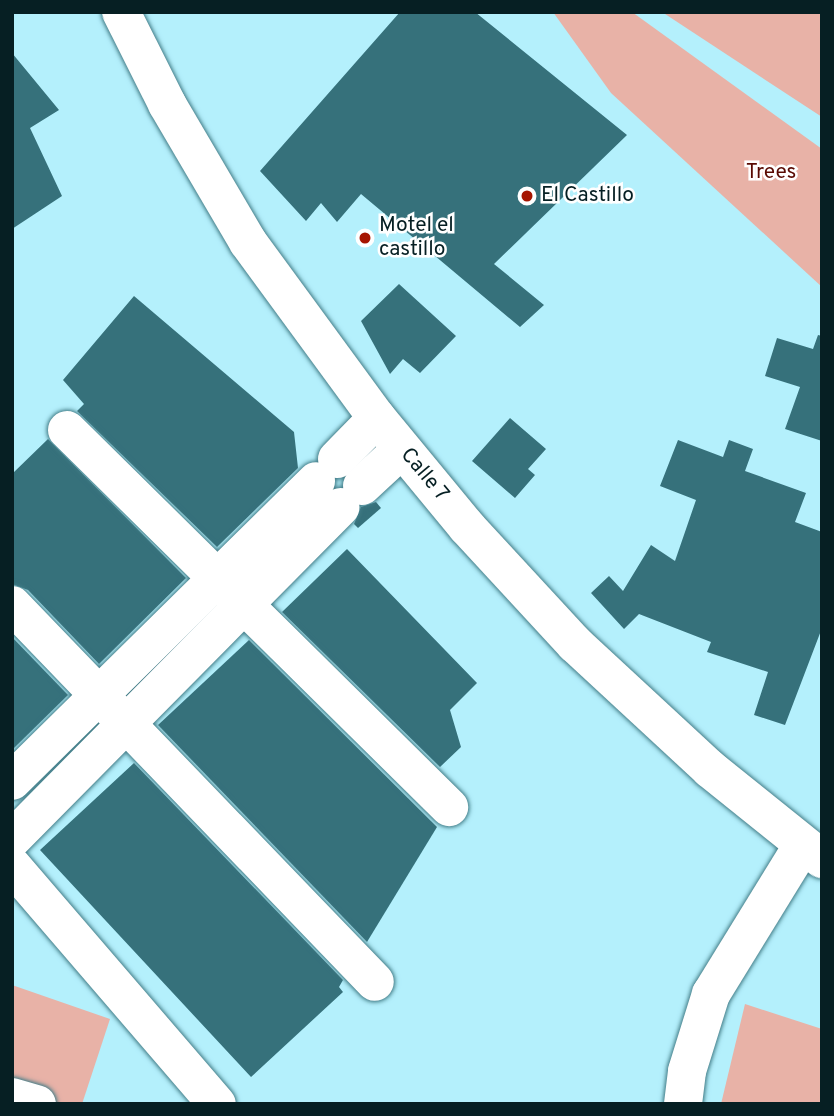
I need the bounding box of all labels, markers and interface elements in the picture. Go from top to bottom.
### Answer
park label: Trees [746,160,796,186]
place label: El Castillo [541,183,634,209]
marker: El Castillo [519,188,535,204]
place label: Motel el castillo [379,213,454,263]
marker: Motel el castillo [357,230,373,246]
street label: Calle 7 [394,443,454,507]

